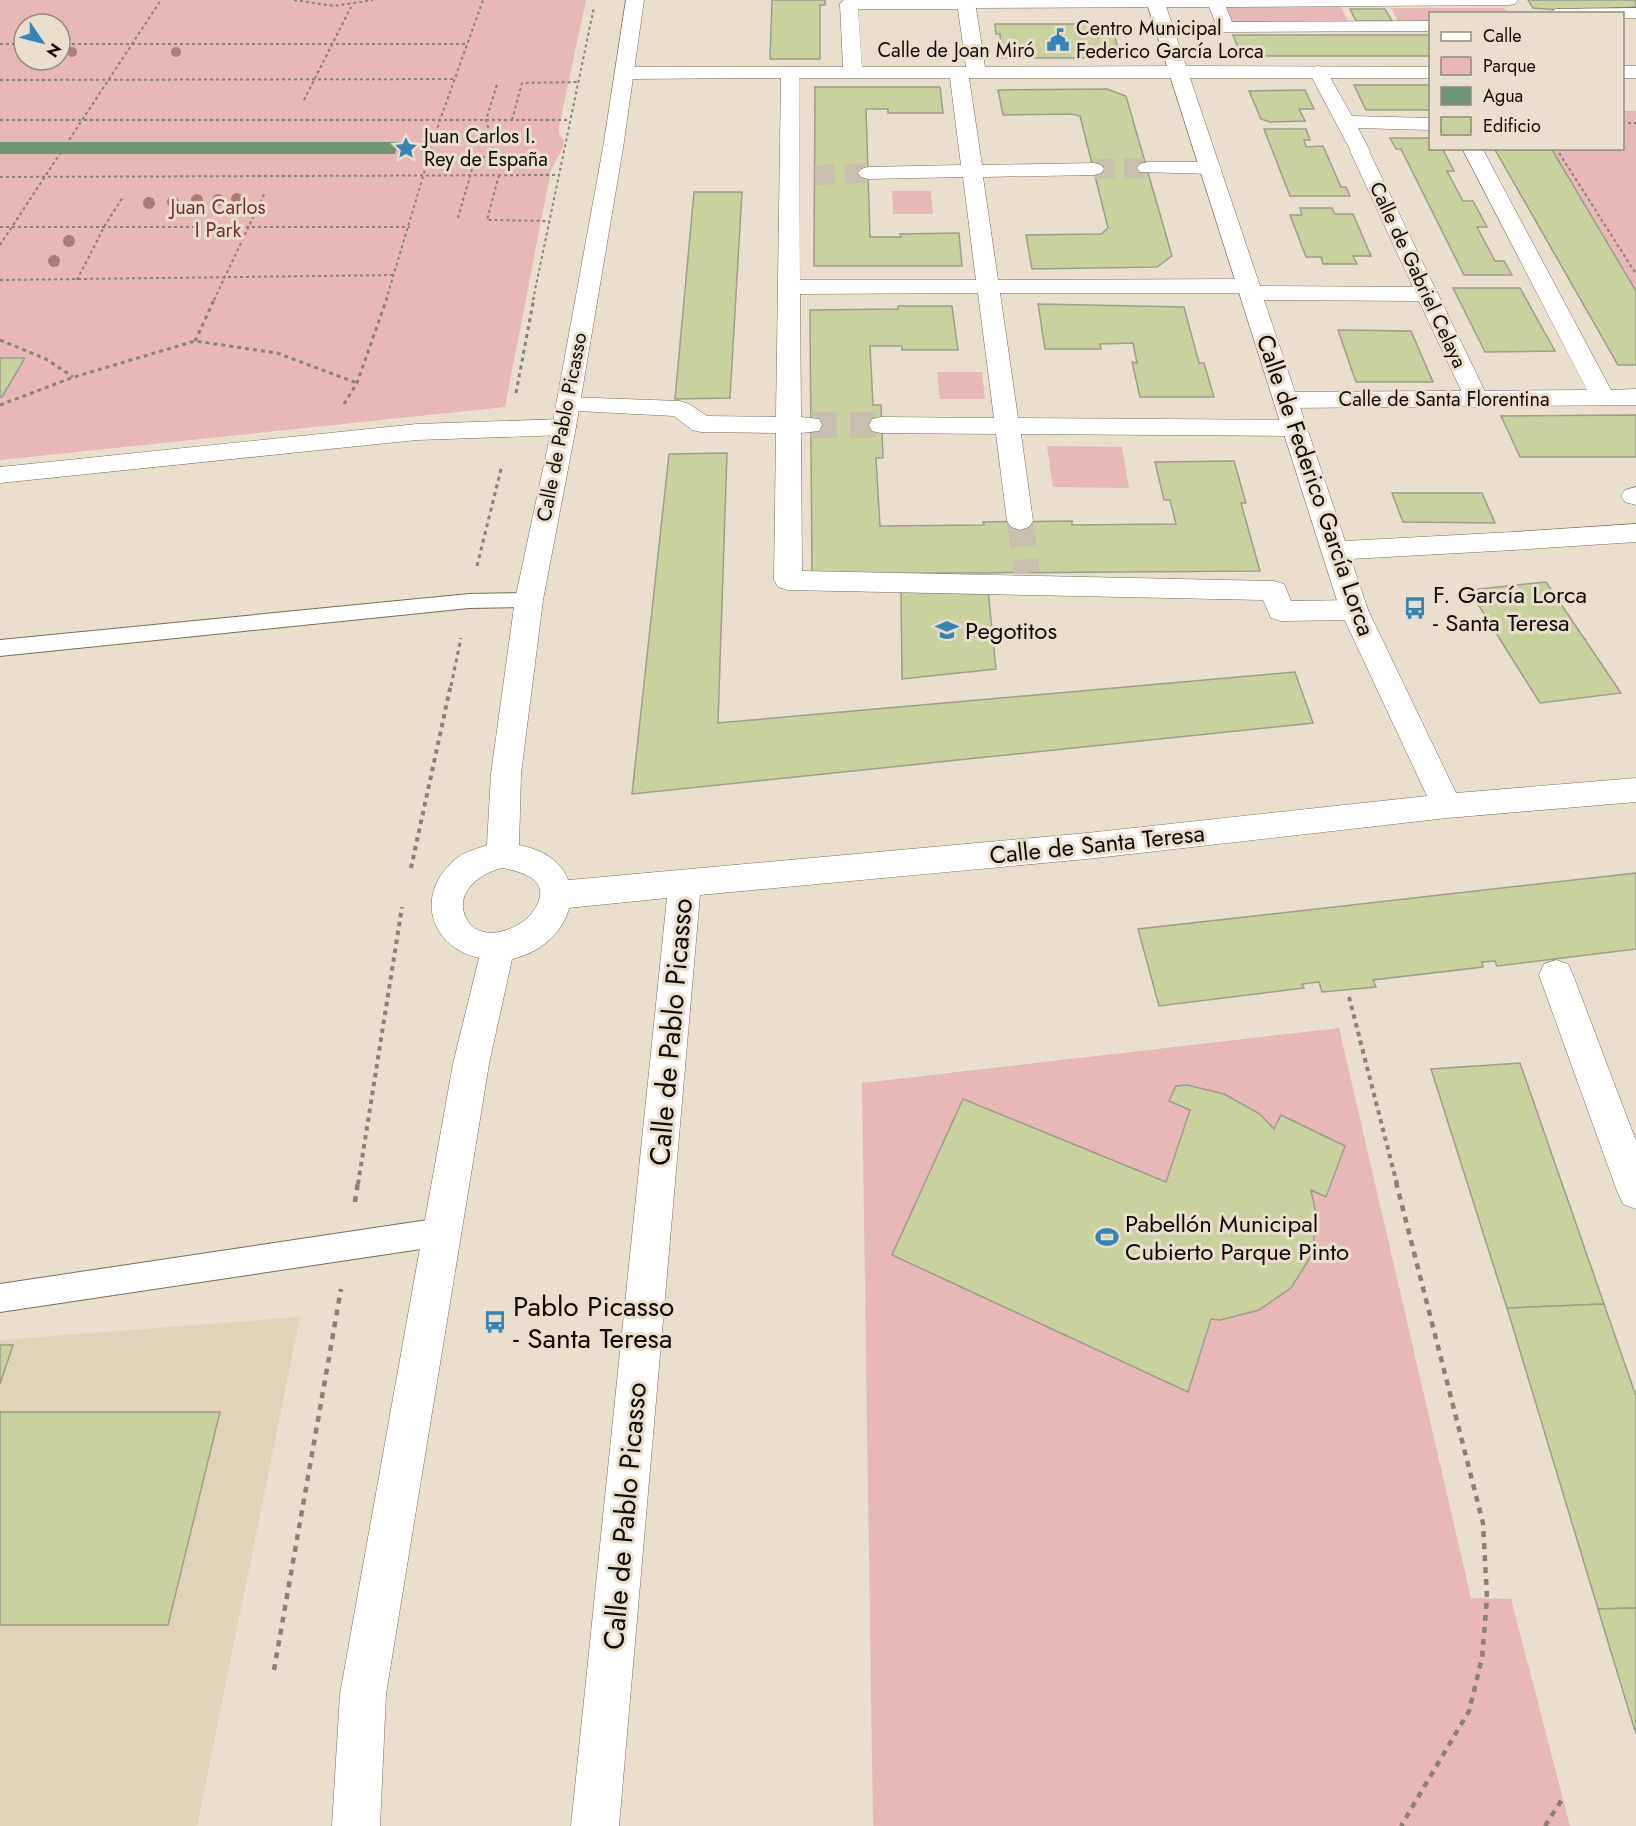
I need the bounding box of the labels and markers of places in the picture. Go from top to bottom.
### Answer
place label: Centro Municipal Federico García Lorca [1076,14,1264,66]
public building icon: Centro Municipal Federico García Lorca [1045,27,1071,53]
place label: Juan Carlos I. Rey de España [421,122,548,174]
place icon: Juan Carlos I. Rey de España [393,135,419,161]
place label: F. García Lorca - Santa Teresa [1433,577,1587,640]
bus stop icon: F. García Lorca - Santa Teresa [1402,595,1428,621]
place label: Pegotitos [965,613,1057,648]
school or university icon: Pegotitos [934,617,960,643]
place label: Pabellón Municipal Cubierto Parque Pinto [1125,1206,1349,1269]
sports icon: Pabellón Municipal Cubierto Parque Pinto [1094,1224,1120,1250]
place label: Pablo Picasso - Santa Teresa [513,1286,674,1359]
bus stop icon: Pablo Picasso - Santa Teresa [482,1309,508,1335]

